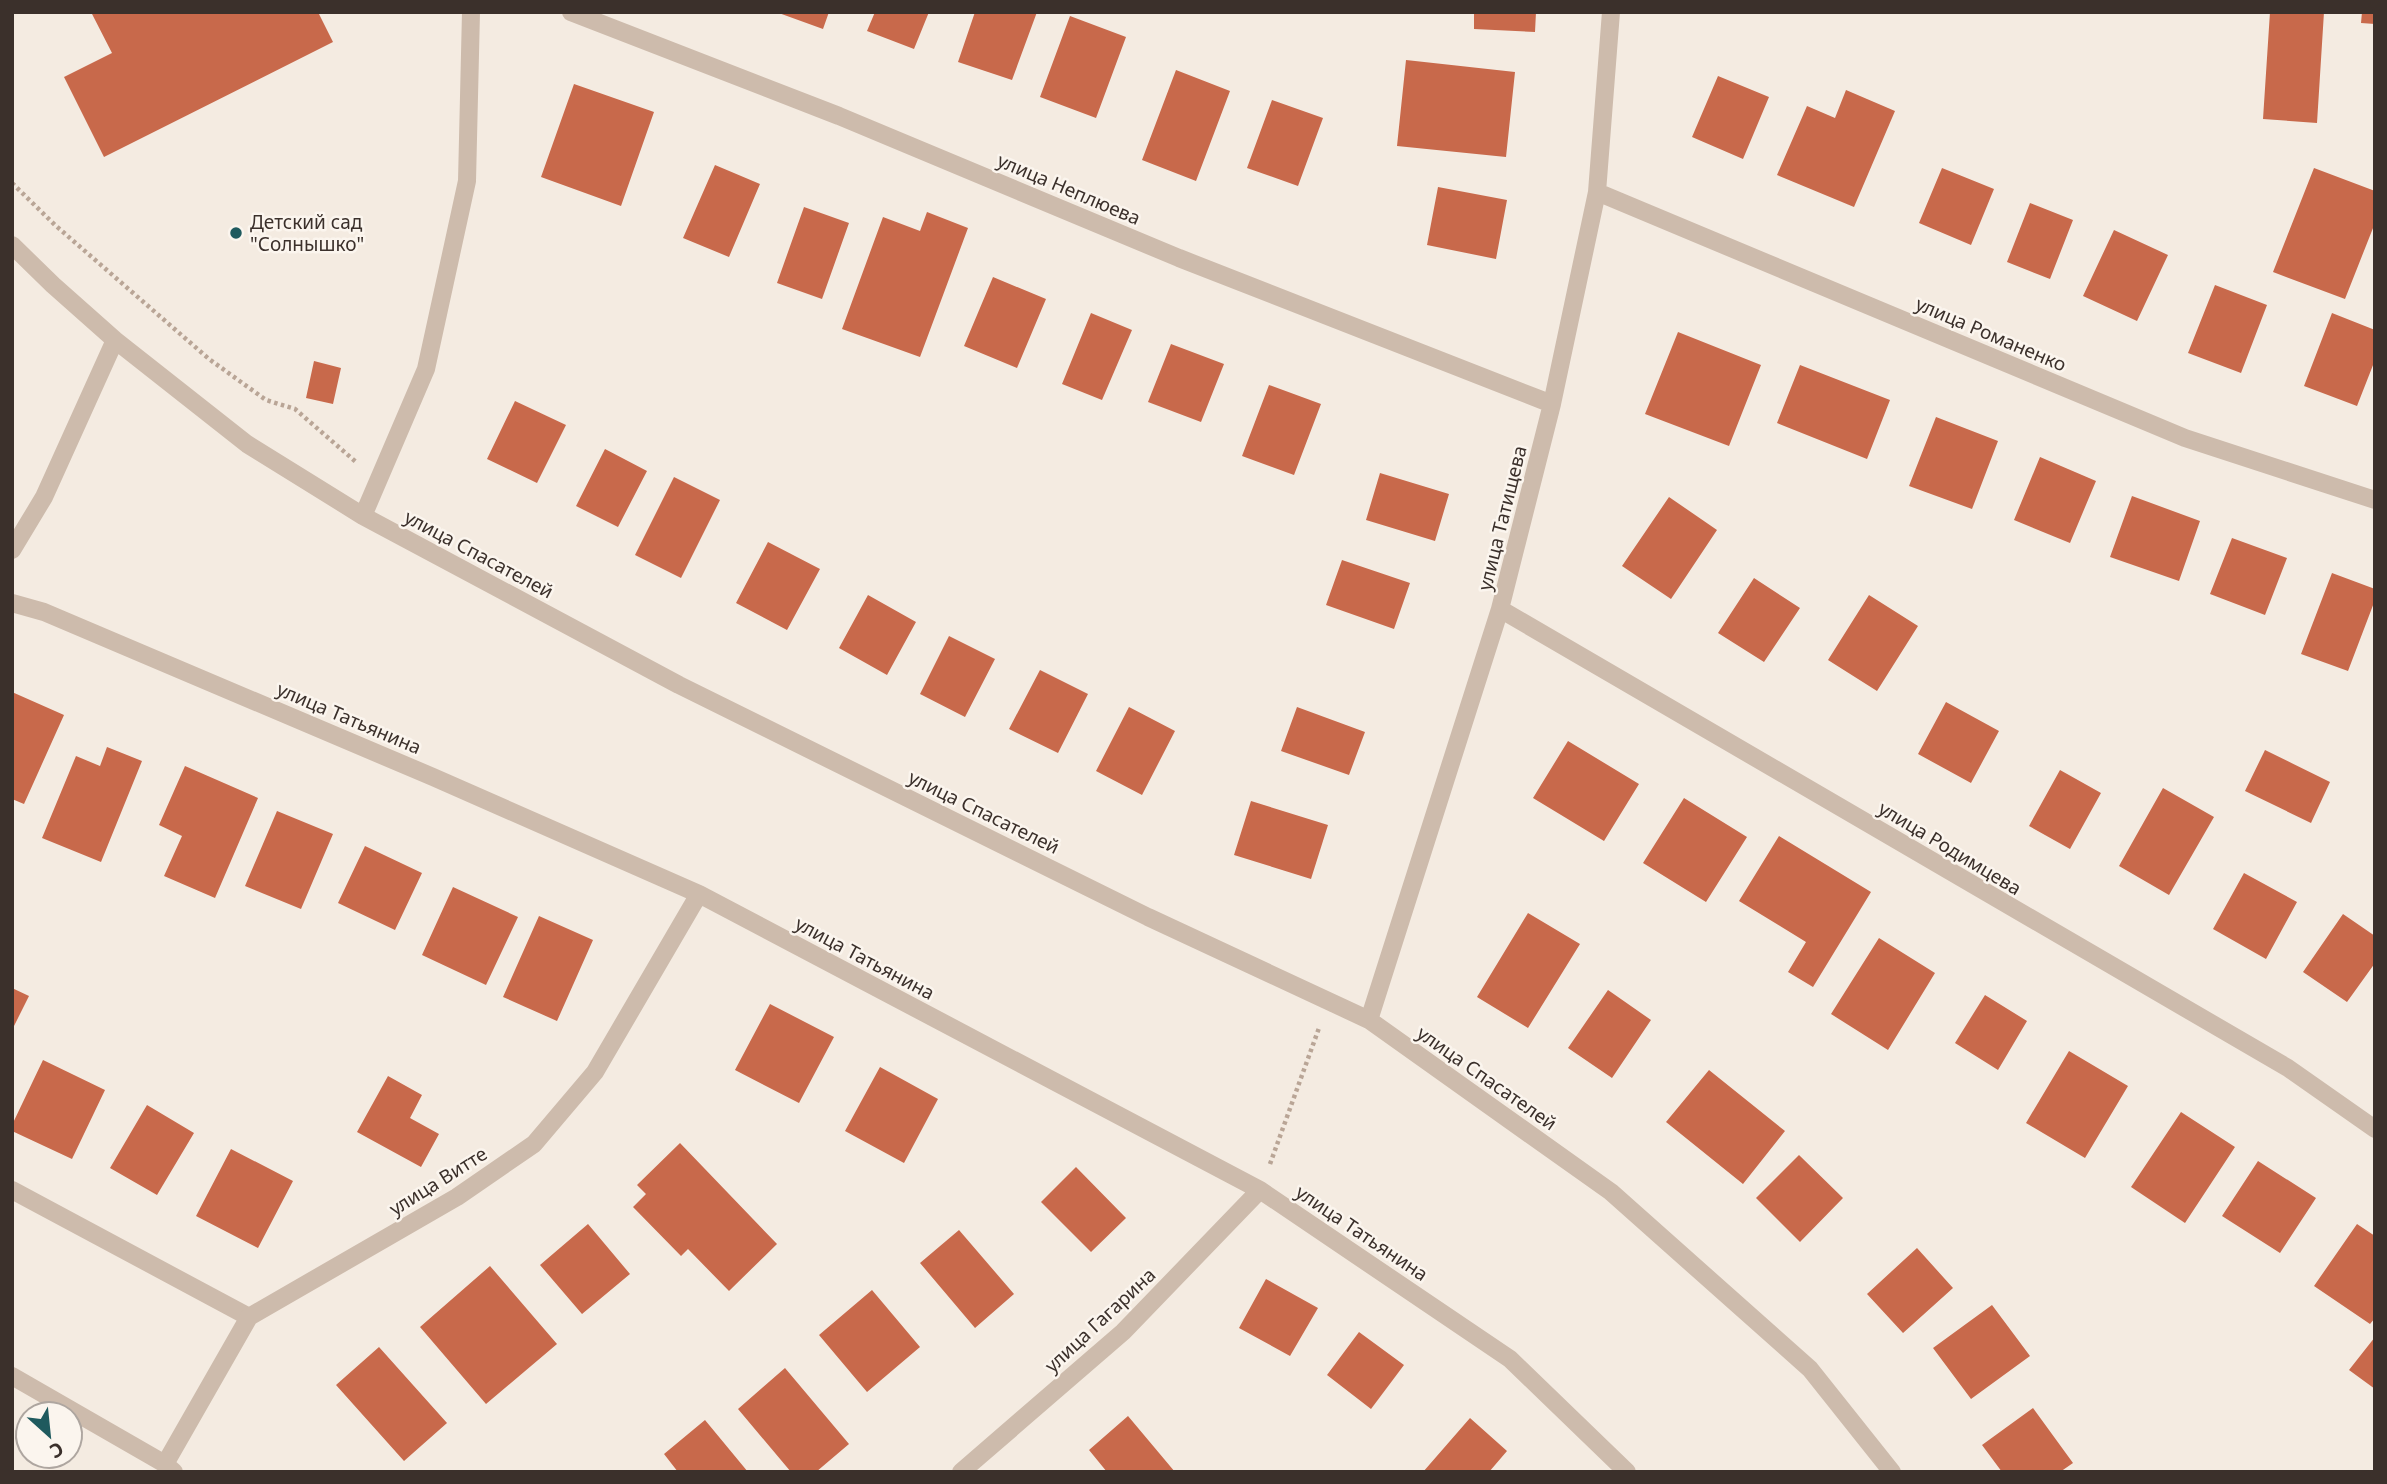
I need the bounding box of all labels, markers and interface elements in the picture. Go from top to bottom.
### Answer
street label: улица Неплюева [994,147,1144,231]
place label: Детский сад "Солнышко" [250,209,364,257]
marker: Детский сад "Солнышко" [228,225,244,241]
street label: улица Романенко [1912,291,2070,377]
street label: улица Татищева [1471,443,1533,593]
street label: улица Спасателей [400,504,558,604]
street label: улица Татьянина [273,676,425,760]
street label: улица Спасателей [904,764,1064,860]
street label: улица Родимцева [1874,795,2026,901]
street label: улица Татьянина [791,910,939,1006]
street label: улица Спасателей [1412,1020,1562,1136]
street label: улица Витте [384,1141,492,1221]
street label: улица Татьянина [1291,1179,1433,1287]
street label: улица Гагарина [1039,1262,1161,1378]
north arrow [14,1400,84,1470]
text: С [45,1436,68,1465]

